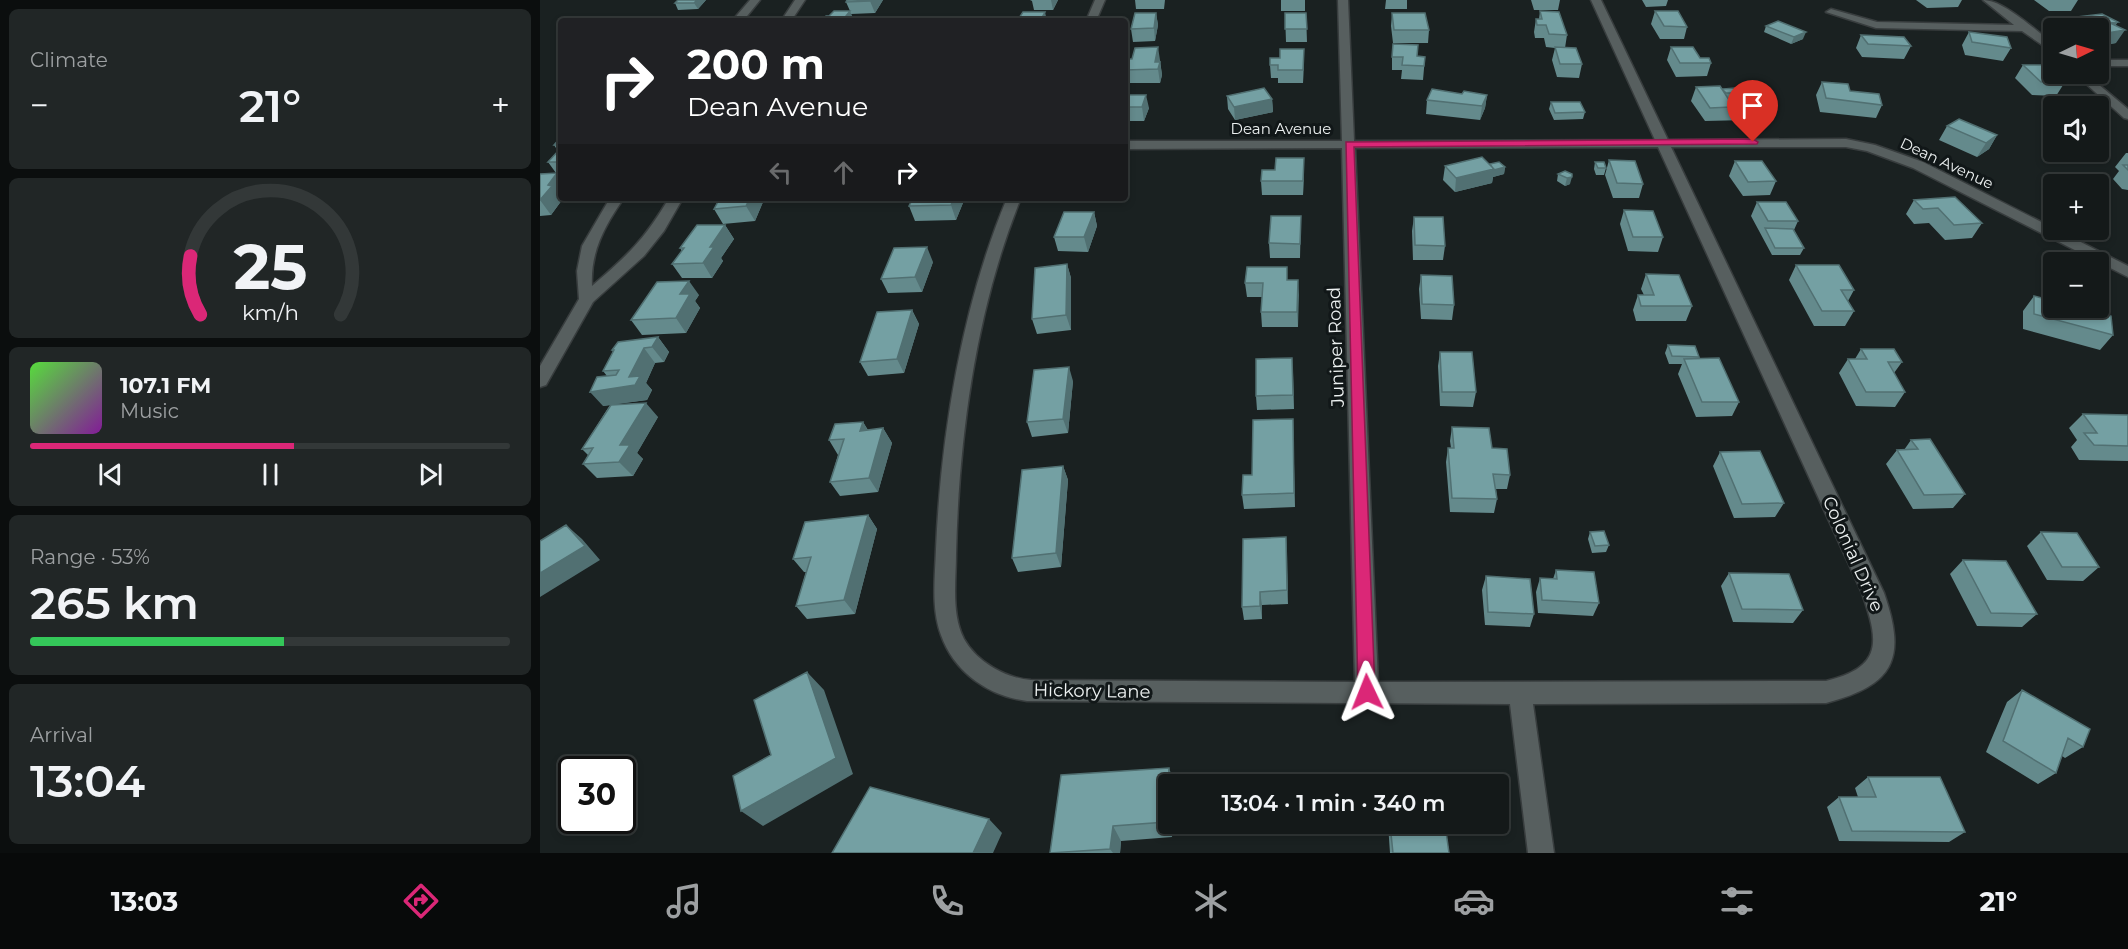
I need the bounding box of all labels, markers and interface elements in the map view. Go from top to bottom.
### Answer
north arrow [2043,18,2109,84]
map controls [2043,18,2109,318]
text: 200 m [687,38,825,90]
icon: right [588,42,666,120]
text: Climate [30,48,108,72]
text: 21° [239,78,301,133]
pin [1727,80,1778,142]
text: − [30,85,49,125]
text: + [491,85,510,125]
icon: arrive [1736,89,1769,122]
text: Dean Avenue [687,90,868,123]
button: sound [2043,96,2109,162]
street label: Dean Avenue [1231,119,1331,138]
street label: Dean Avenue [1897,133,1997,193]
icon: left [764,156,797,189]
icon: ahead [827,156,860,189]
icon: right [890,156,923,189]
button: + [2043,174,2109,240]
text: 25 [233,229,307,305]
button: − [2043,252,2109,318]
street label: Juniper Road [1323,287,1349,408]
text: km/h [241,299,299,325]
text: 107.1 FM [120,372,211,399]
text: Music [120,399,179,423]
icon: previous [94,458,127,491]
icon: pause [254,458,287,491]
icon: next [414,458,447,491]
street label: Colonial Drive [1818,493,1888,615]
text: Range · 53% [30,545,150,569]
text: 265 km [30,575,199,630]
position arrow [1335,660,1399,724]
street label: Hickory Lane [1033,679,1151,703]
text: Arrival [30,723,93,747]
text: 13:04 [30,753,145,808]
speed limit sign: 30 [558,756,636,834]
text: 13:04 · 1 min · 340 m [1222,790,1445,817]
icon: directions [400,880,442,922]
icon: music [663,880,705,922]
icon: phone [926,880,968,922]
icon: climate [1190,880,1232,922]
icon: car [1453,880,1495,922]
icon: filters [1716,880,1758,922]
text: 13:03 [111,885,178,918]
text: 21° [1979,885,2017,918]

